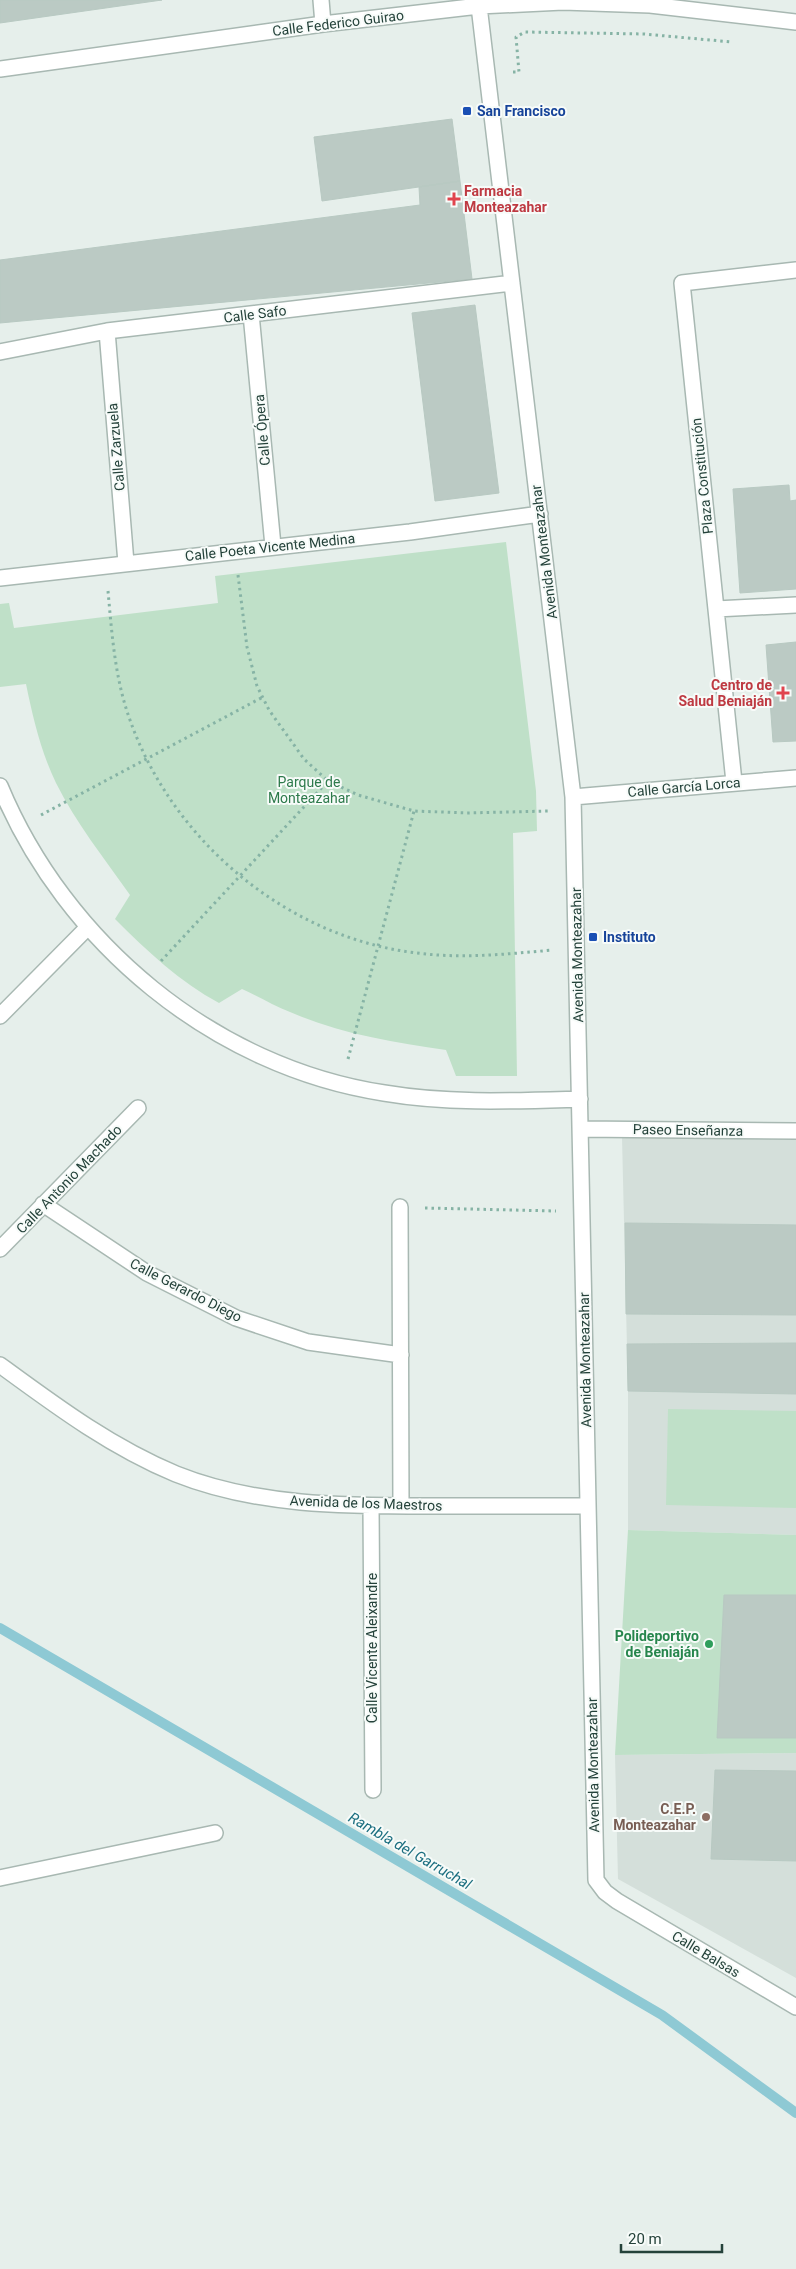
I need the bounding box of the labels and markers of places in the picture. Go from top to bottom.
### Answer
place label: San Francisco [477,103,566,119]
marker: San Francisco [461,105,473,117]
place label: Farmacia Monteazahar [464,183,547,215]
marker: Farmacia Monteazahar [448,193,460,205]
place label: Centro de Salud Beniaján [678,677,772,709]
marker: Centro de Salud Beniaján [776,686,790,700]
place label: Instituto [603,929,656,945]
marker: Instituto [587,931,599,943]
place label: Polideportivo de Beniaján [615,1628,699,1660]
marker: Polideportivo de Beniaján [703,1638,715,1650]
place label: C.E.P. Monteazahar [613,1801,696,1833]
marker: C.E.P. Monteazahar [700,1811,712,1823]

